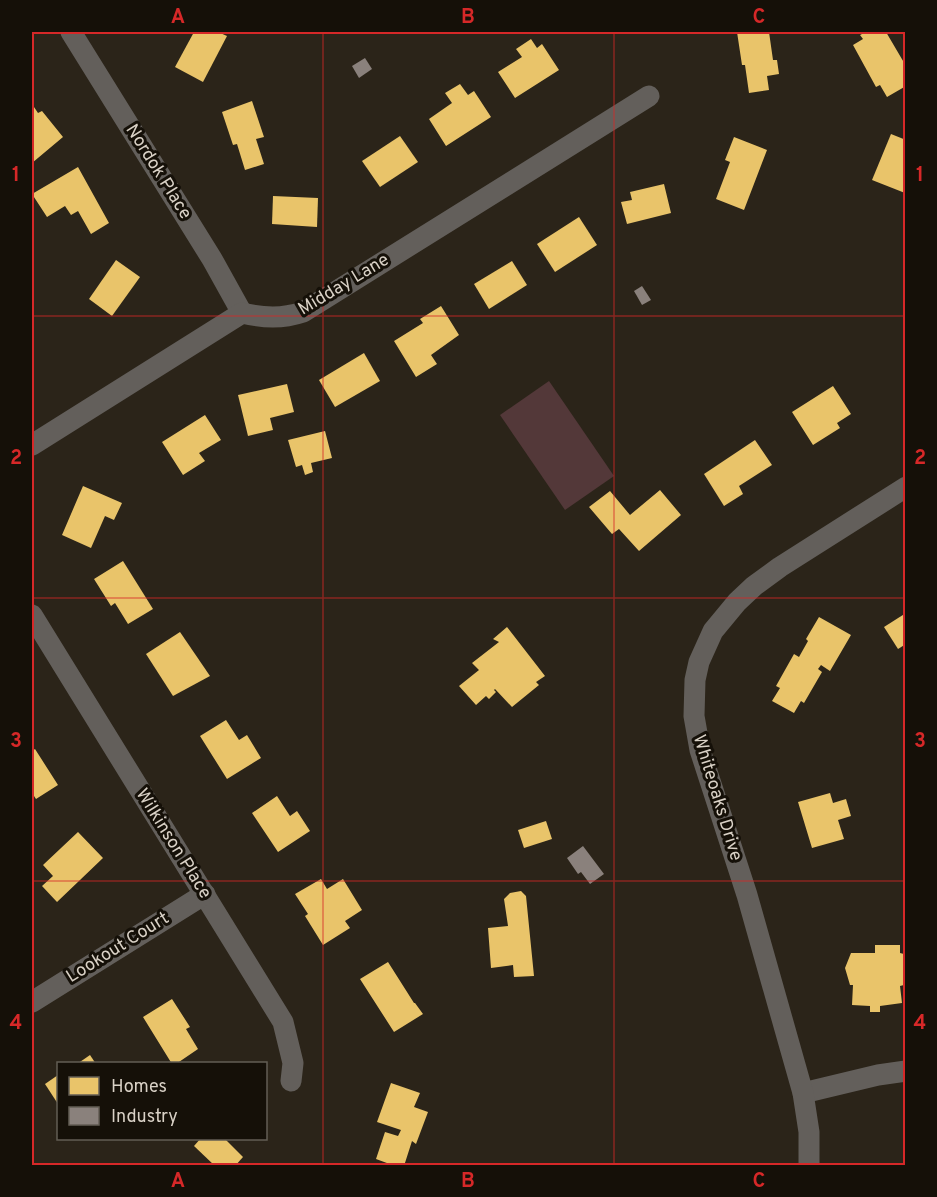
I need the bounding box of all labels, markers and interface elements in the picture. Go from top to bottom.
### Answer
text: A [171,5,185,31]
text: B [461,5,475,31]
text: C [753,5,765,31]
street label: Nordok Place [120,120,196,224]
text: 1 [12,163,20,189]
text: 1 [916,163,924,189]
street label: Midday Lane [294,249,394,321]
text: 2 [10,446,22,472]
text: 2 [914,446,926,472]
text: 3 [10,729,22,755]
text: 3 [914,729,926,755]
street label: Whiteoaks Drive [687,732,747,864]
street label: Wilkinson Place [130,785,216,903]
street label: Lookout Court [62,907,174,989]
text: 4 [10,1011,22,1037]
text: 4 [914,1011,926,1037]
legend [57,1062,267,1140]
text: Homes [111,1076,167,1099]
text: Industry [111,1106,178,1129]
text: A [171,1169,185,1195]
text: B [461,1169,475,1195]
text: C [753,1169,765,1195]

